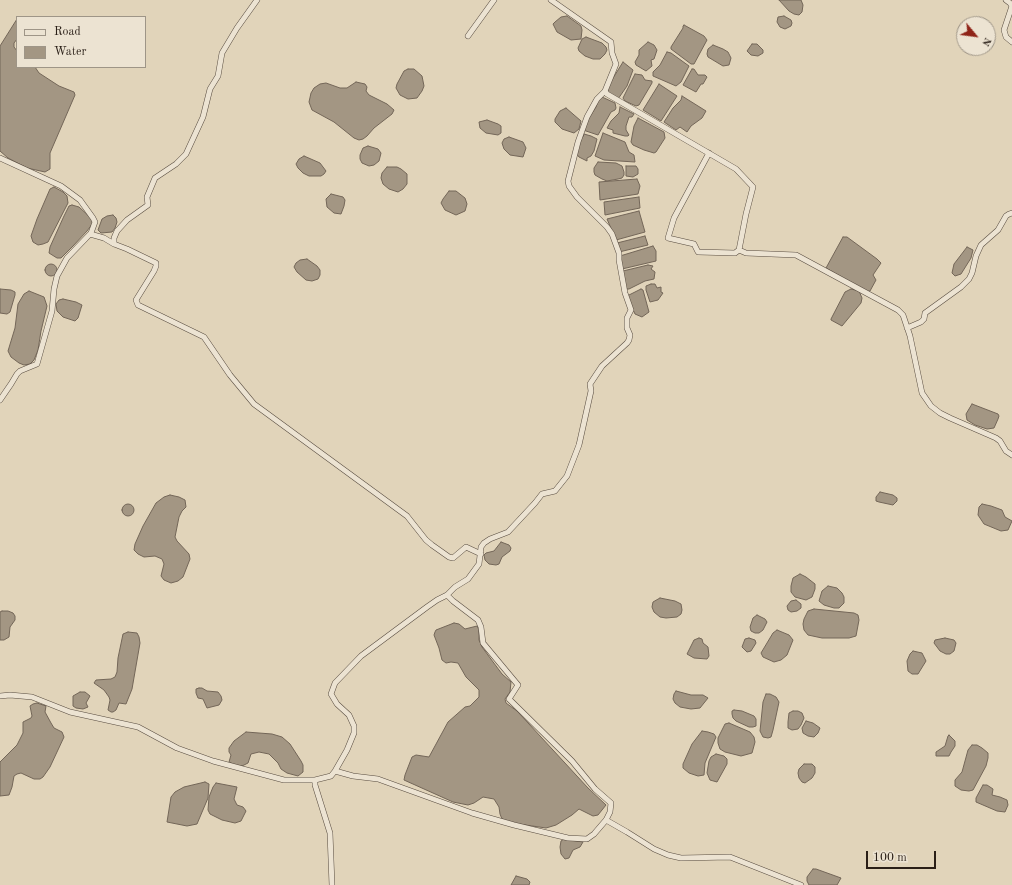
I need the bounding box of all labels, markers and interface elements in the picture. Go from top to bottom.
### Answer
legend [16,16,146,68]
north arrow [956,16,996,56]
text: Road [54,26,81,38]
text: N [979,35,993,48]
text: Water [54,46,86,58]
scale bar [868,843,938,869]
text: 100 m [873,852,907,864]

